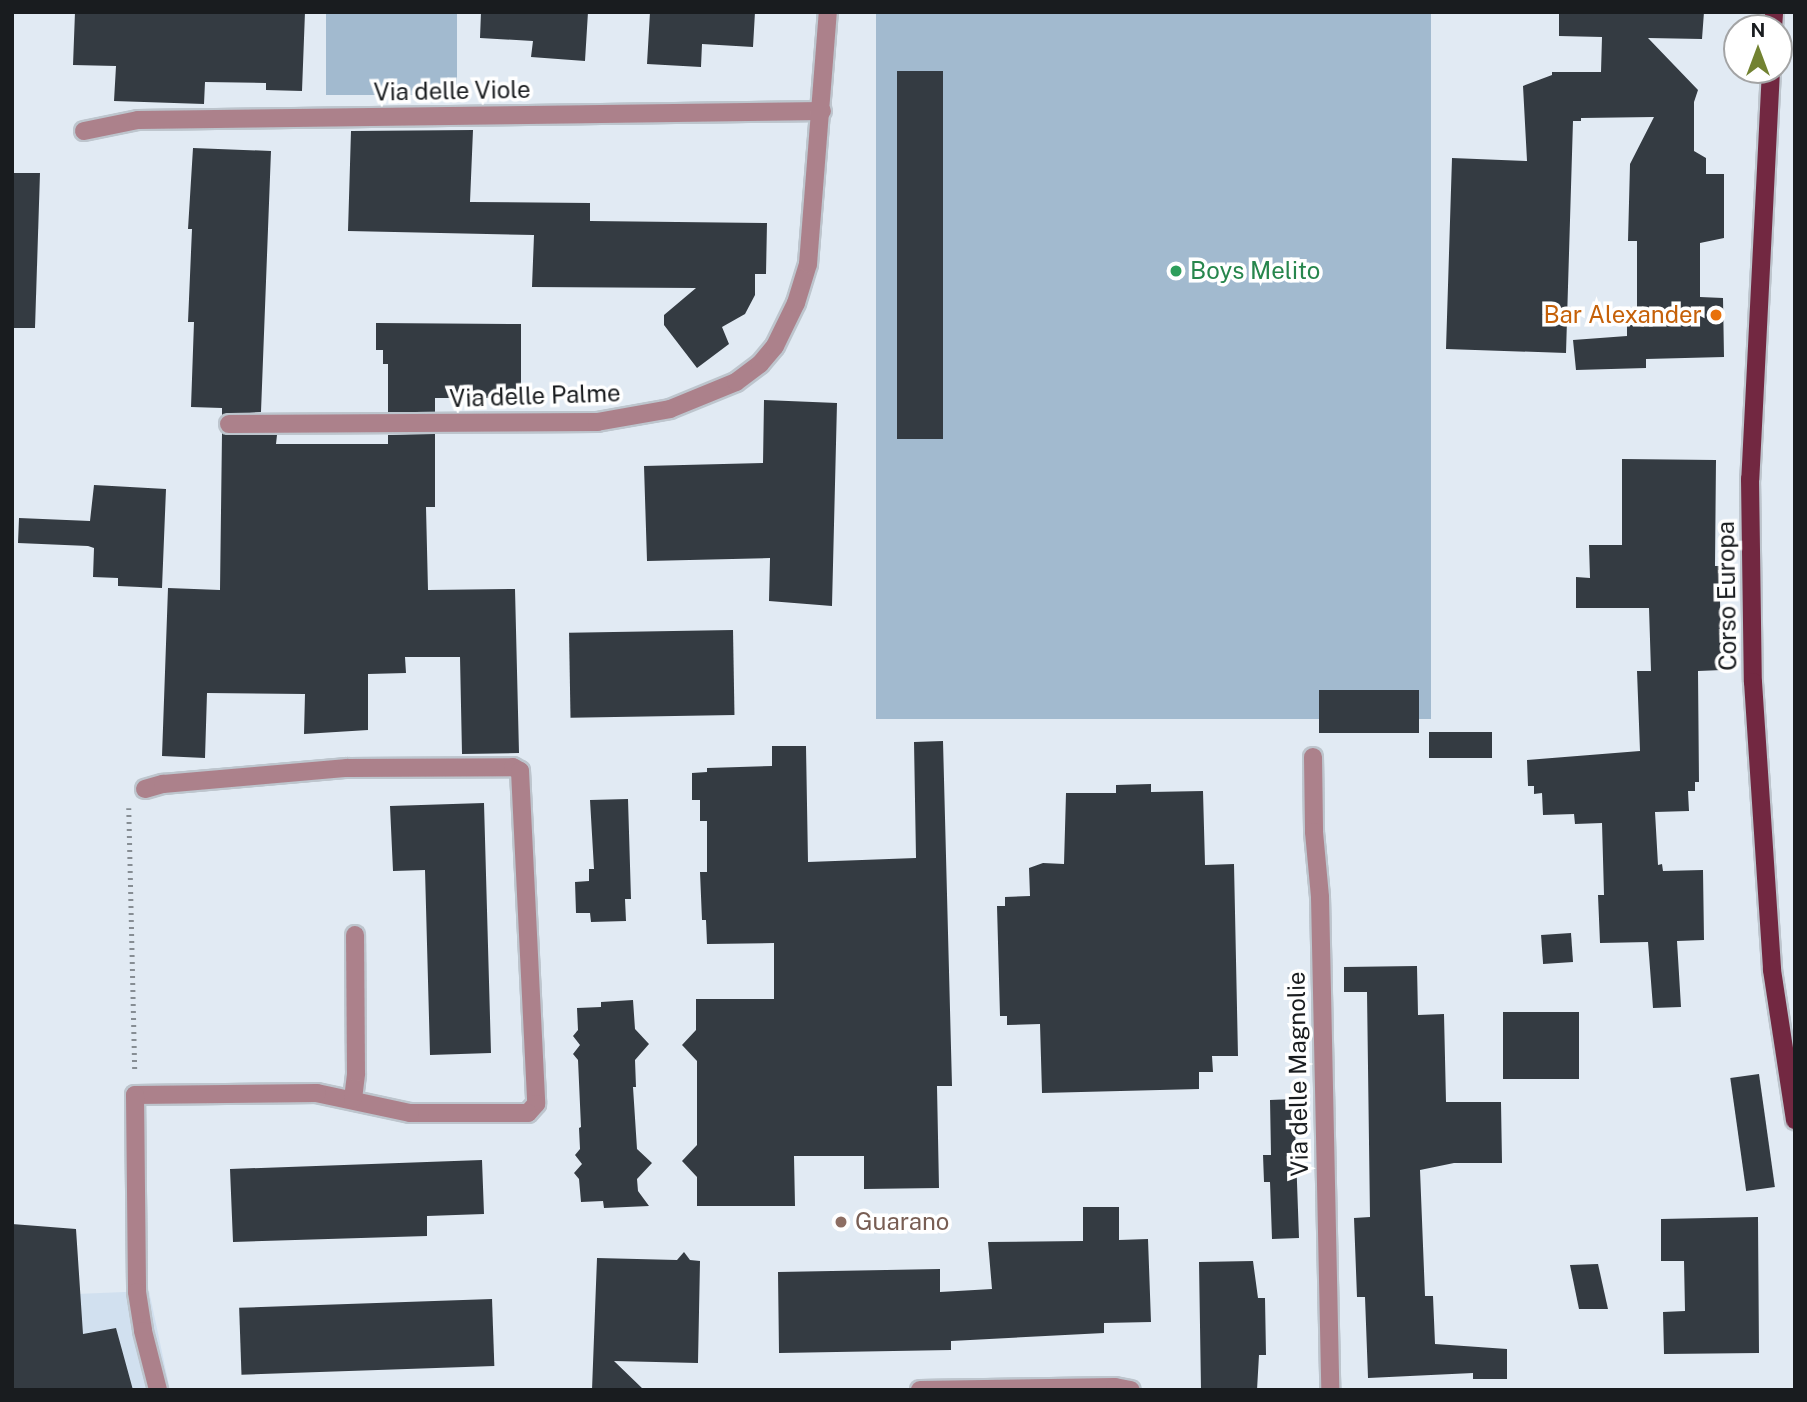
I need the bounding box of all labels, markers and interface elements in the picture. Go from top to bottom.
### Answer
north arrow [1723,14,1793,84]
text: N [1751,19,1765,41]
street label: Via delle Viole [373,75,531,107]
place label: Boys Melito [1190,257,1321,285]
marker: Boys Melito [1168,263,1184,279]
place label: Bar Alexander [1543,301,1702,329]
marker: Bar Alexander [1708,307,1724,323]
street label: Via delle Palme [449,379,621,413]
street label: Corso Europa [1711,521,1743,671]
street label: Via delle Magnolie [1282,971,1314,1177]
place label: Guarano [855,1208,949,1236]
marker: Guarano [833,1214,849,1230]

